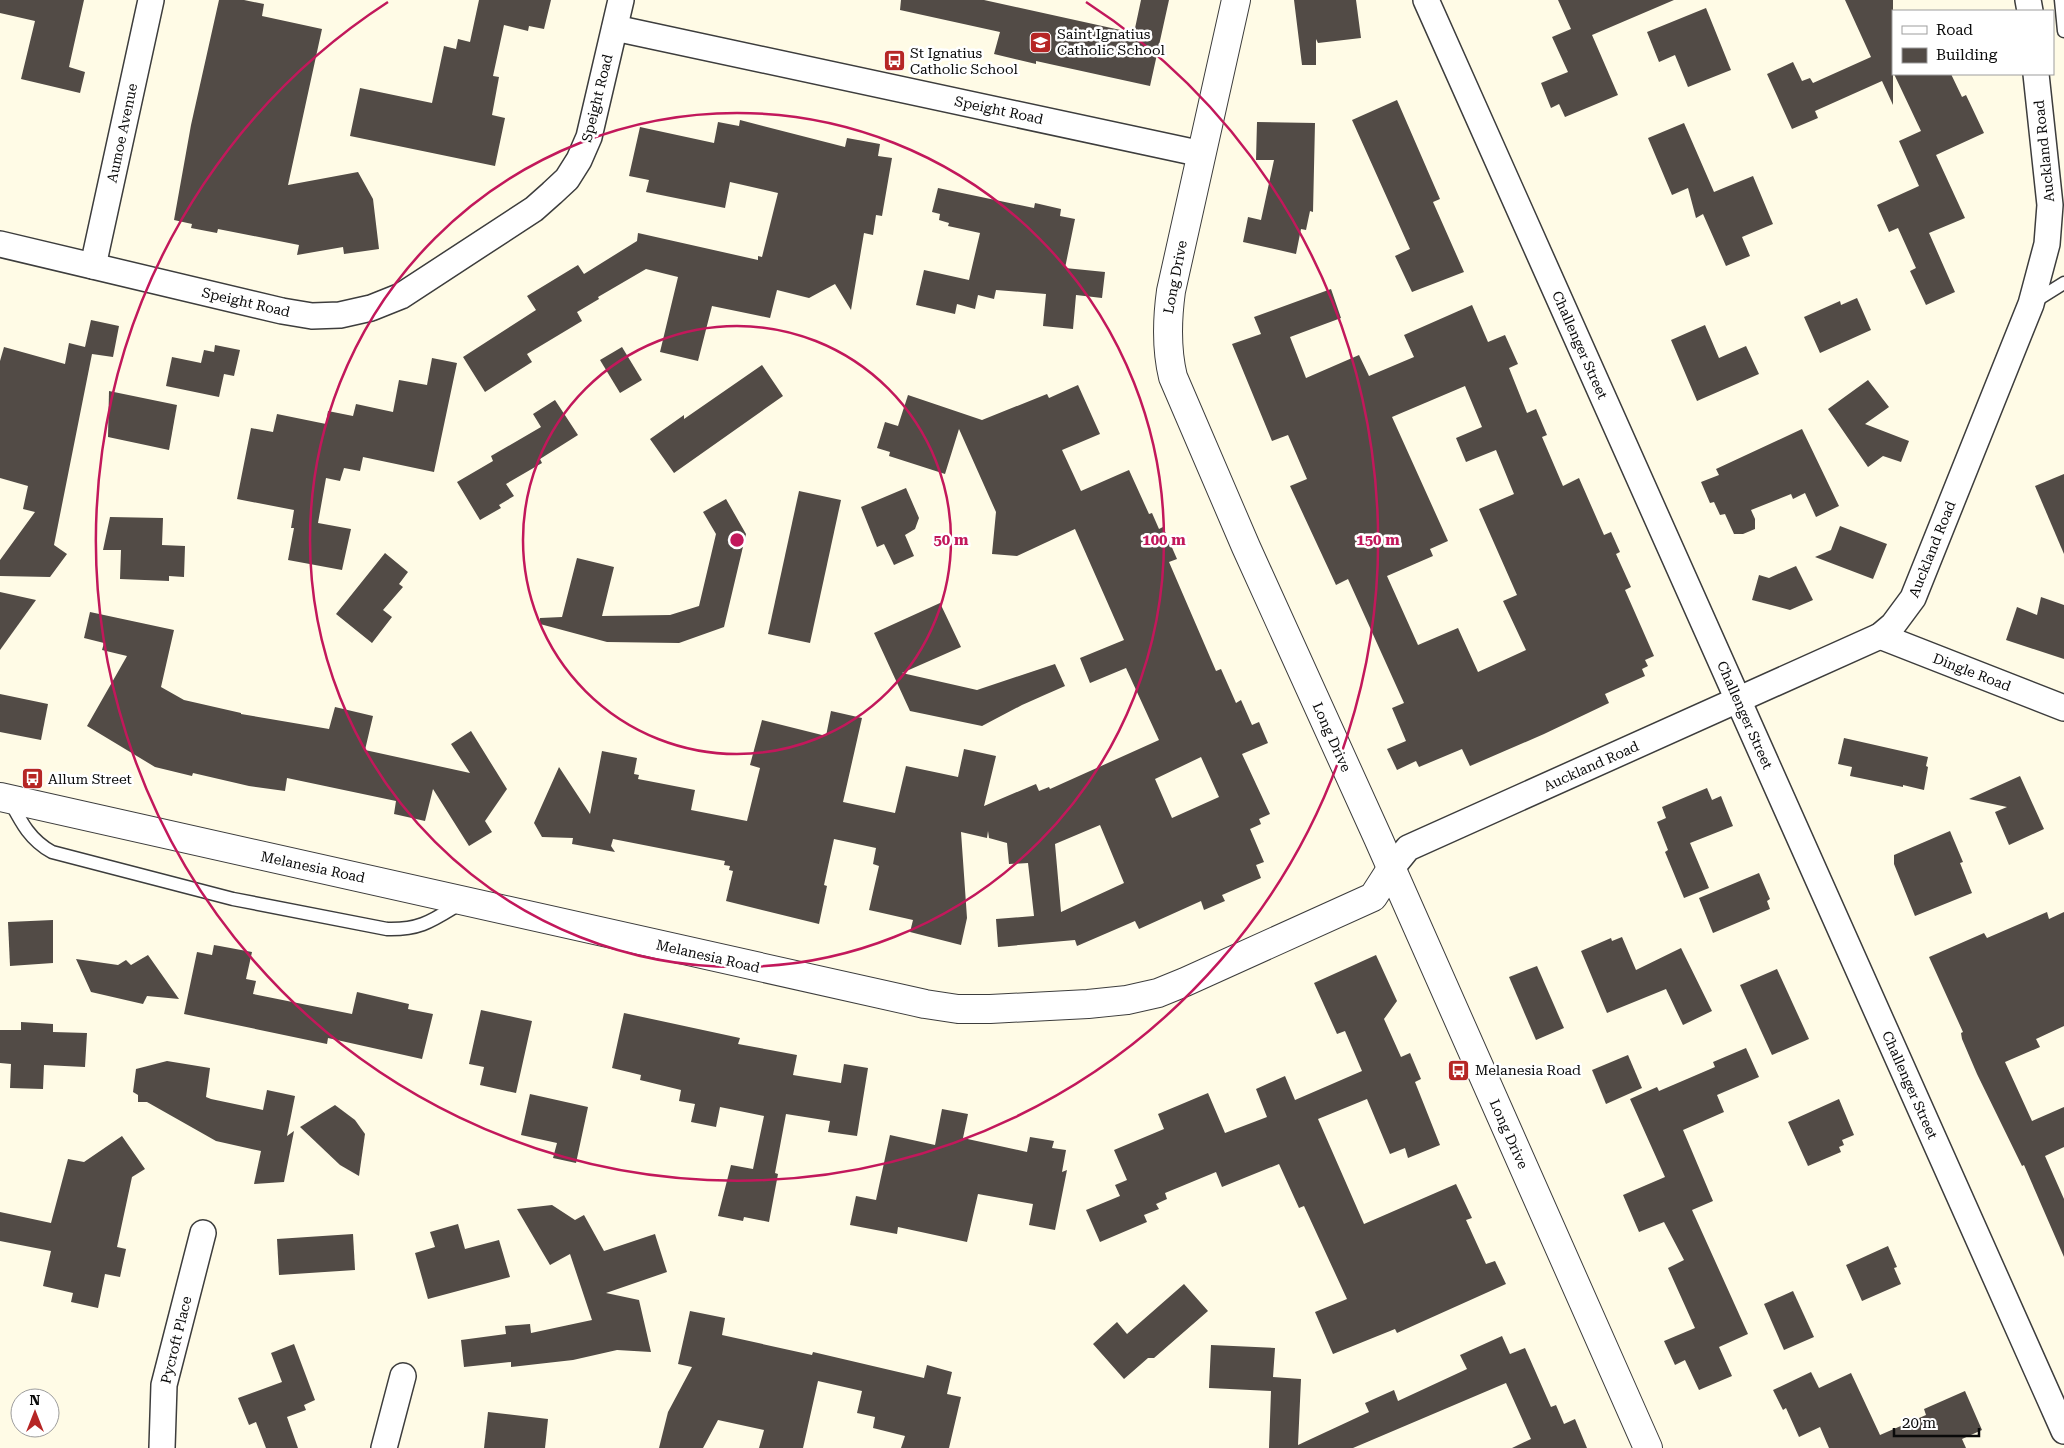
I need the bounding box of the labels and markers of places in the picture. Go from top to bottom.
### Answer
place label: Saint Ignatius Catholic School [1057,26,1166,58]
school or university icon: Saint Ignatius Catholic School [1029,30,1053,54]
place label: St Ignatius Catholic School [910,45,1019,77]
bus stop icon: St Ignatius Catholic School [882,49,906,73]
centre of rings [728,531,746,549]
bus stop icon: Allum Street [20,767,44,791]
place label: Allum Street [48,771,132,787]
bus stop icon: Melanesia Road [1447,1058,1471,1082]
place label: Melanesia Road [1475,1062,1581,1078]

